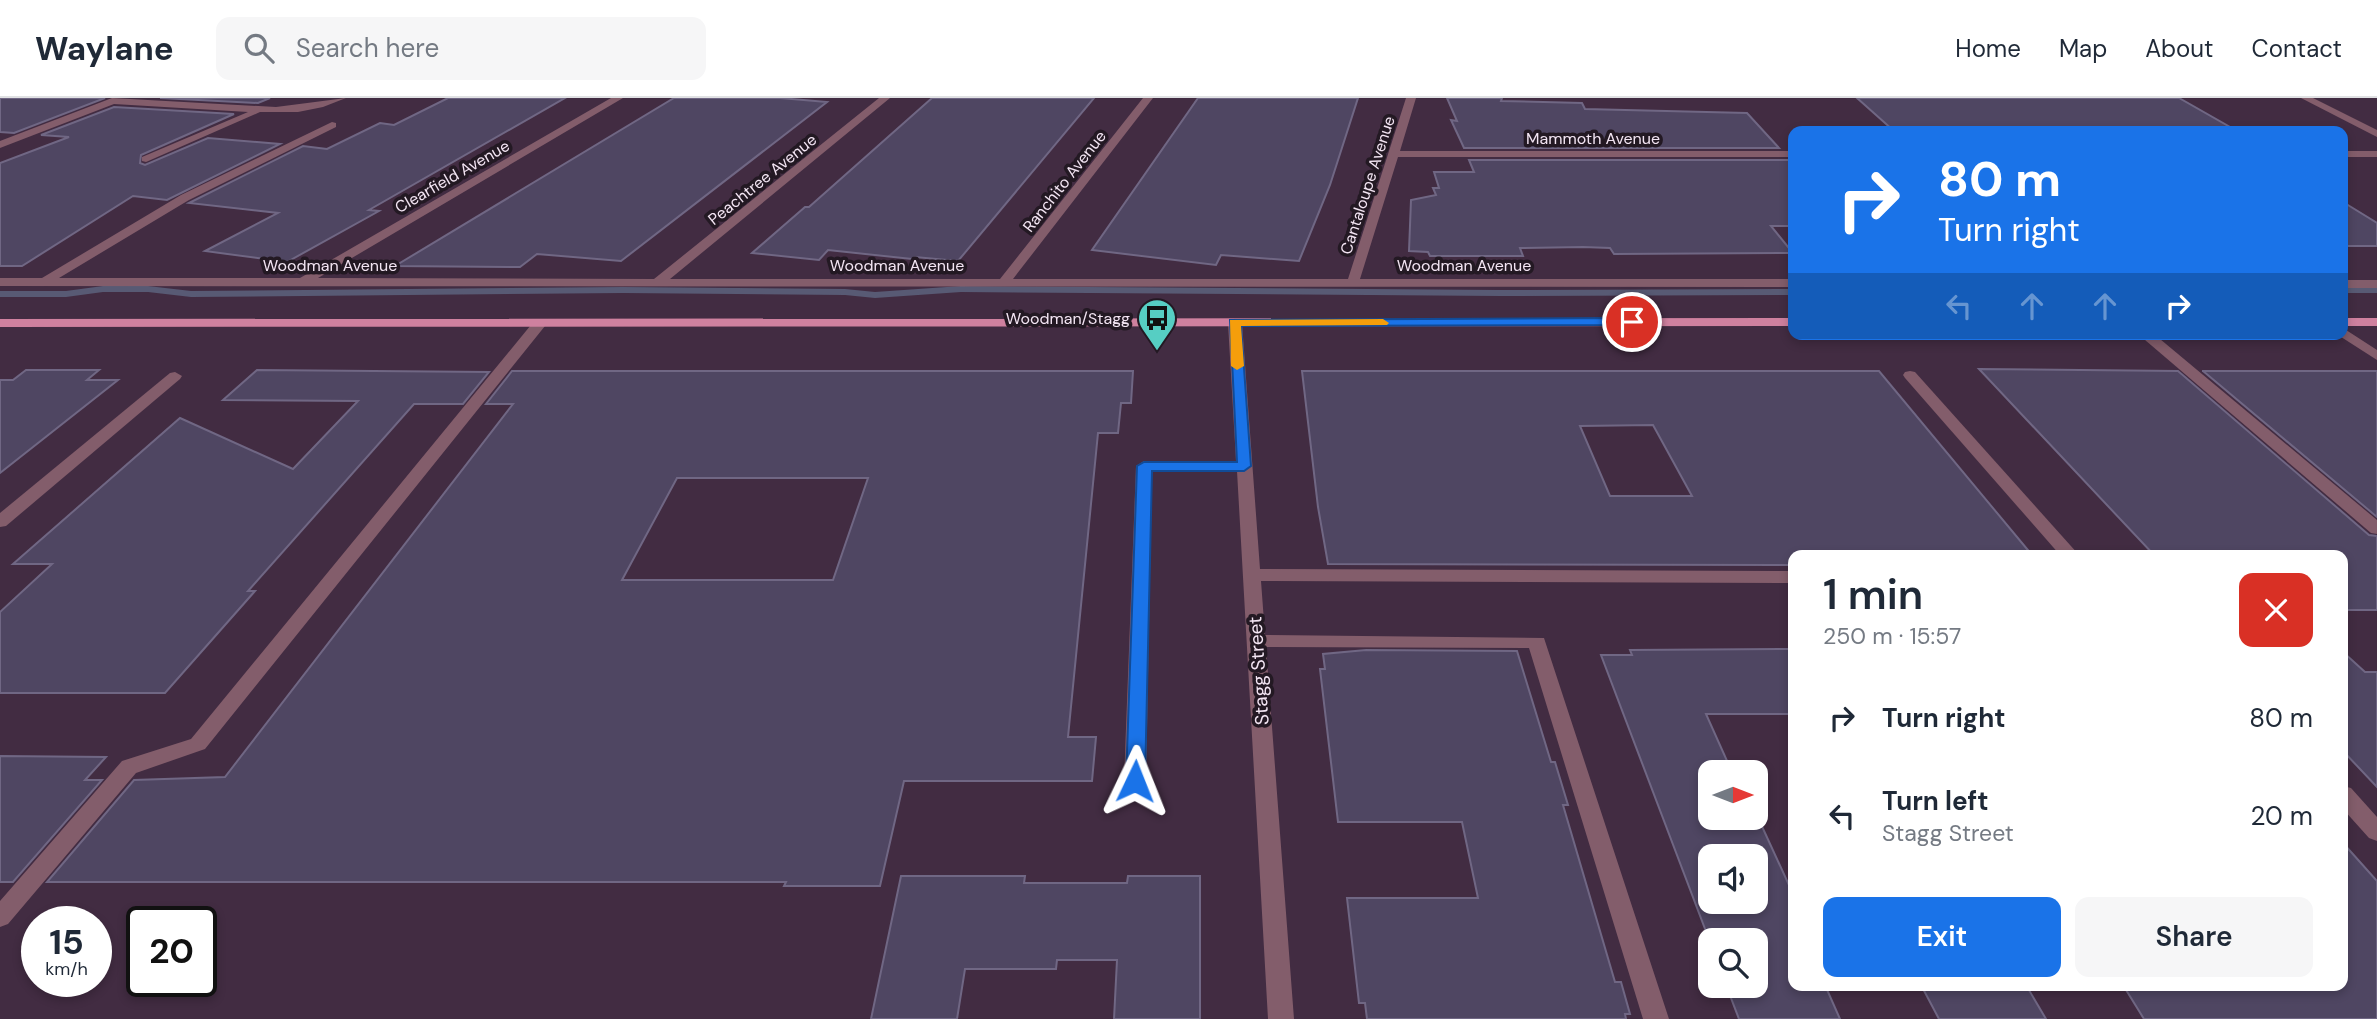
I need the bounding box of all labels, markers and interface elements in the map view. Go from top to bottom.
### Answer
search box [216,17,706,80]
text: Waylane [35,27,174,70]
icon: search [240,29,278,67]
text: Search here [296,31,439,65]
text: Home [1955,33,2021,64]
text: Map [2059,33,2107,64]
text: About [2145,33,2214,64]
text: Contact [2252,33,2342,64]
street label: Cantaloupe Avenue [1335,113,1400,257]
street label: Ranchito Avenue [1018,126,1111,236]
street label: Mammoth Avenue [1526,128,1660,149]
street label: Peachtree Avenue [704,129,821,230]
street label: Clearfield Avenue [391,135,513,218]
text: 80 m [1938,147,2061,211]
icon: right [1823,154,1914,245]
text: Turn right [1938,209,2080,251]
street label: Woodman Avenue [263,255,397,276]
street label: Woodman Avenue [830,255,964,276]
street label: Woodman Avenue [1397,255,1531,276]
icon: left [1940,287,1978,325]
icon: ahead [2013,287,2051,325]
icon: ahead [2086,287,2124,325]
icon: right [2159,287,2197,325]
pin [1602,292,1662,352]
bus stop icon: Woodman/Stagg [1136,297,1178,352]
icon: arrive [1613,303,1651,341]
place label: Woodman/Stagg [1006,308,1130,329]
text: 1 min [1823,567,1923,622]
button: close [2239,573,2313,647]
street label: Stagg Street [1242,616,1275,726]
text: 250 m · 15:57 [1823,621,1961,651]
icon: right [1823,699,1861,737]
text: Turn right [1882,701,2006,735]
text: 80 m [2249,701,2313,735]
position arrow [1098,744,1172,818]
north arrow [1698,760,1768,830]
map controls [1698,760,1768,998]
text: Turn left [1882,784,1989,818]
icon: left [1823,797,1861,835]
text: 20 m [2250,799,2313,833]
text: Stagg Street [1882,818,2014,848]
button: sound [1698,844,1768,914]
button: Exit [1823,897,2061,977]
button: Share [2075,897,2313,977]
speed limit sign: 20 [126,906,217,997]
text: 15 [49,919,84,965]
button: search [1698,928,1768,998]
text: km/h [45,957,88,981]

